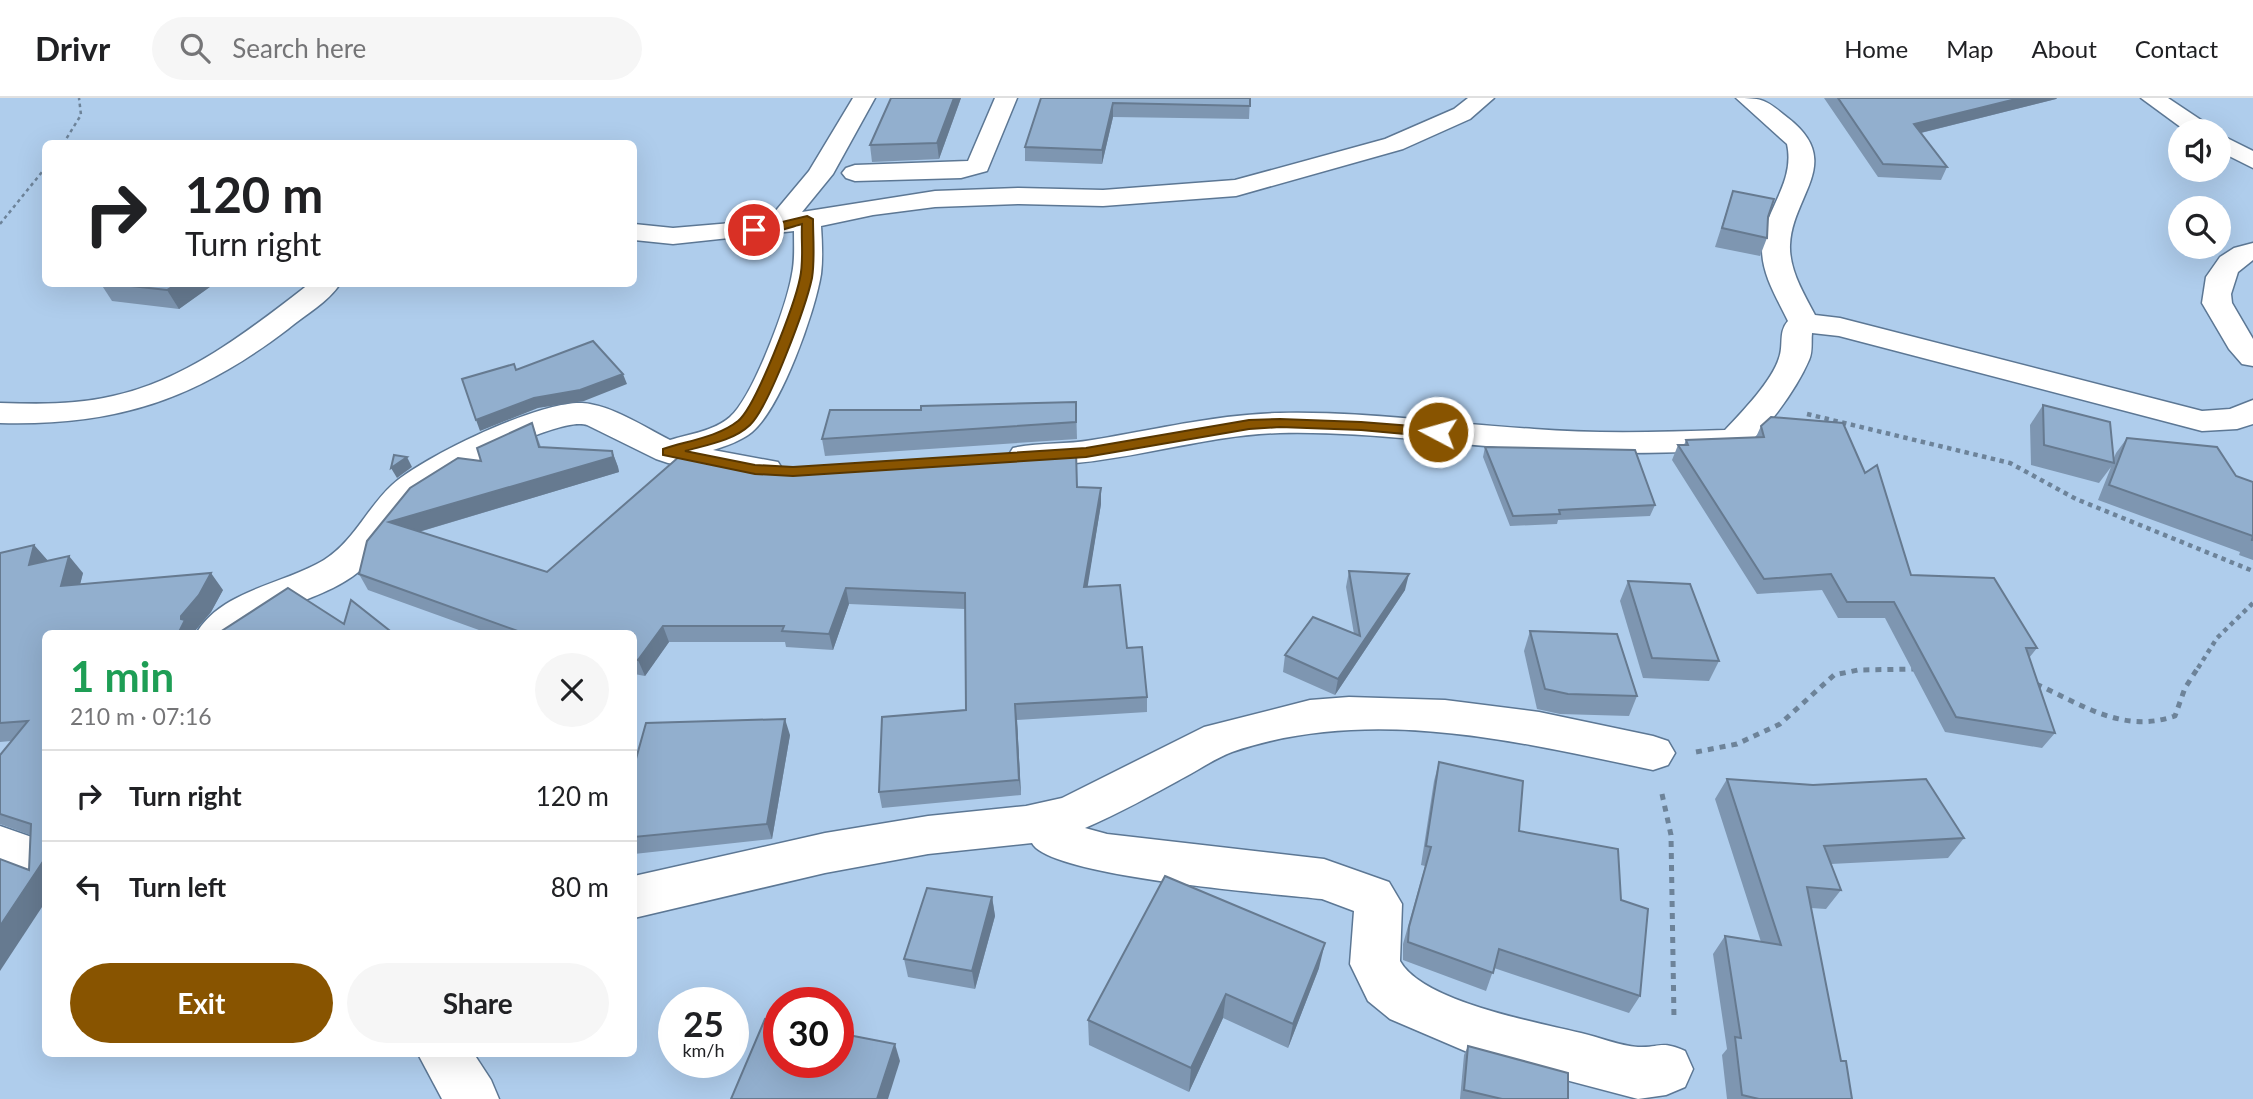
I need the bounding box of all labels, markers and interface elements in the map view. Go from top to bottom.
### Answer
search box [152,17,642,80]
text: Drivr [35,28,110,68]
icon: search [176,29,214,67]
text: Search here [232,32,366,64]
text: Home [1844,34,1908,63]
text: Map [1946,34,1994,63]
text: About [2032,34,2097,63]
text: Contact [2135,34,2218,63]
map controls [2168,119,2231,259]
button: sound [2168,119,2231,182]
text: 120 m [185,165,323,223]
icon: right [70,168,161,259]
button: search [2168,196,2231,259]
pin [724,200,784,260]
icon: arrive [735,211,773,249]
text: Turn right [185,224,321,263]
position arrow [1401,395,1475,469]
text: 1 min [70,651,174,701]
button: close [535,653,609,727]
text: 210 m · 07:16 [70,702,212,730]
icon: right [70,777,108,815]
text: Turn right [129,780,242,812]
text: 120 m [536,780,609,812]
icon: left [70,868,108,906]
text: Turn left [129,871,226,903]
text: 80 m [551,871,609,903]
button: Exit [70,963,333,1043]
button: Share [347,963,609,1043]
speed limit sign: 30 [763,987,854,1078]
text: 25 [683,1002,724,1044]
text: km/h [682,1039,725,1061]

